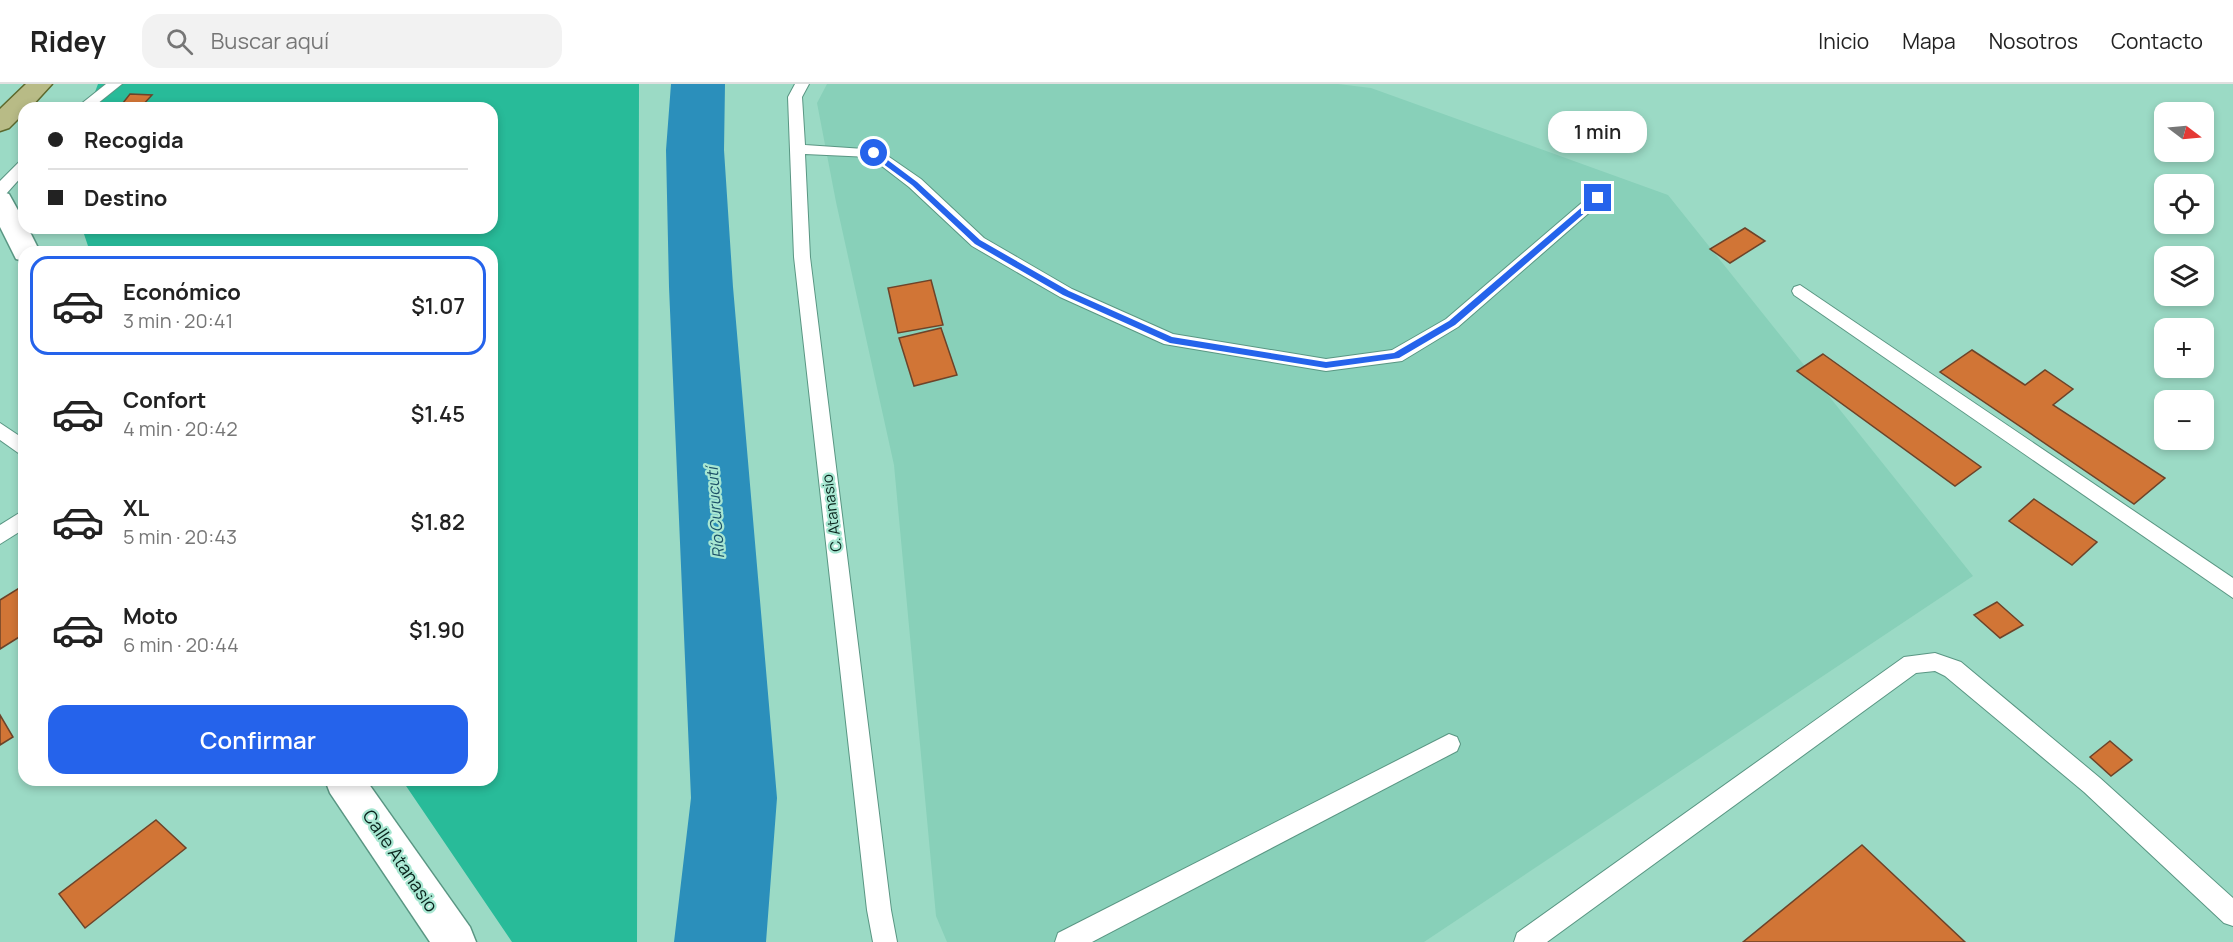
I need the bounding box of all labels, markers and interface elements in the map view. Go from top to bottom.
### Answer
search box [142,14,562,68]
text: Ridey [30,22,106,60]
icon: search [163,25,196,58]
text: Buscar aquí [211,26,329,56]
text: Inicio [1818,27,1869,55]
text: Mapa [1902,27,1956,55]
text: Nosotros [1989,27,2078,55]
text: Contacto [2111,27,2203,55]
north arrow [2154,102,2214,162]
map controls [2154,102,2214,450]
callout: 1 min [1548,111,1648,153]
text: 1 min [1574,118,1621,145]
text: Recogida [84,125,184,155]
route start [860,139,887,166]
button: locate [2154,174,2214,234]
text: Destino [84,183,167,213]
route end [1584,184,1611,211]
button: layers [2154,246,2214,306]
text: Económico [123,277,241,307]
icon: car [51,279,105,333]
text: $1.07 [411,291,465,321]
text: 3 min · 20:41 [123,307,233,334]
button: + [2154,318,2214,378]
text: Confort [123,385,206,415]
icon: car [51,387,105,441]
button: − [2154,390,2214,450]
text: $1.45 [411,399,465,429]
text: 4 min · 20:42 [123,415,238,442]
water label: Río Curucutí [701,463,729,559]
street label: C. Atanasio [816,473,847,553]
text: XL [123,493,149,523]
icon: car [51,495,105,549]
text: $1.82 [411,507,465,537]
text: 5 min · 20:43 [123,523,237,550]
text: Moto [123,601,178,631]
icon: car [51,603,105,657]
text: $1.90 [409,615,465,645]
text: 6 min · 20:44 [123,631,239,658]
button: Confirmar [48,705,468,774]
street label: Calle Atanasio [358,805,444,916]

